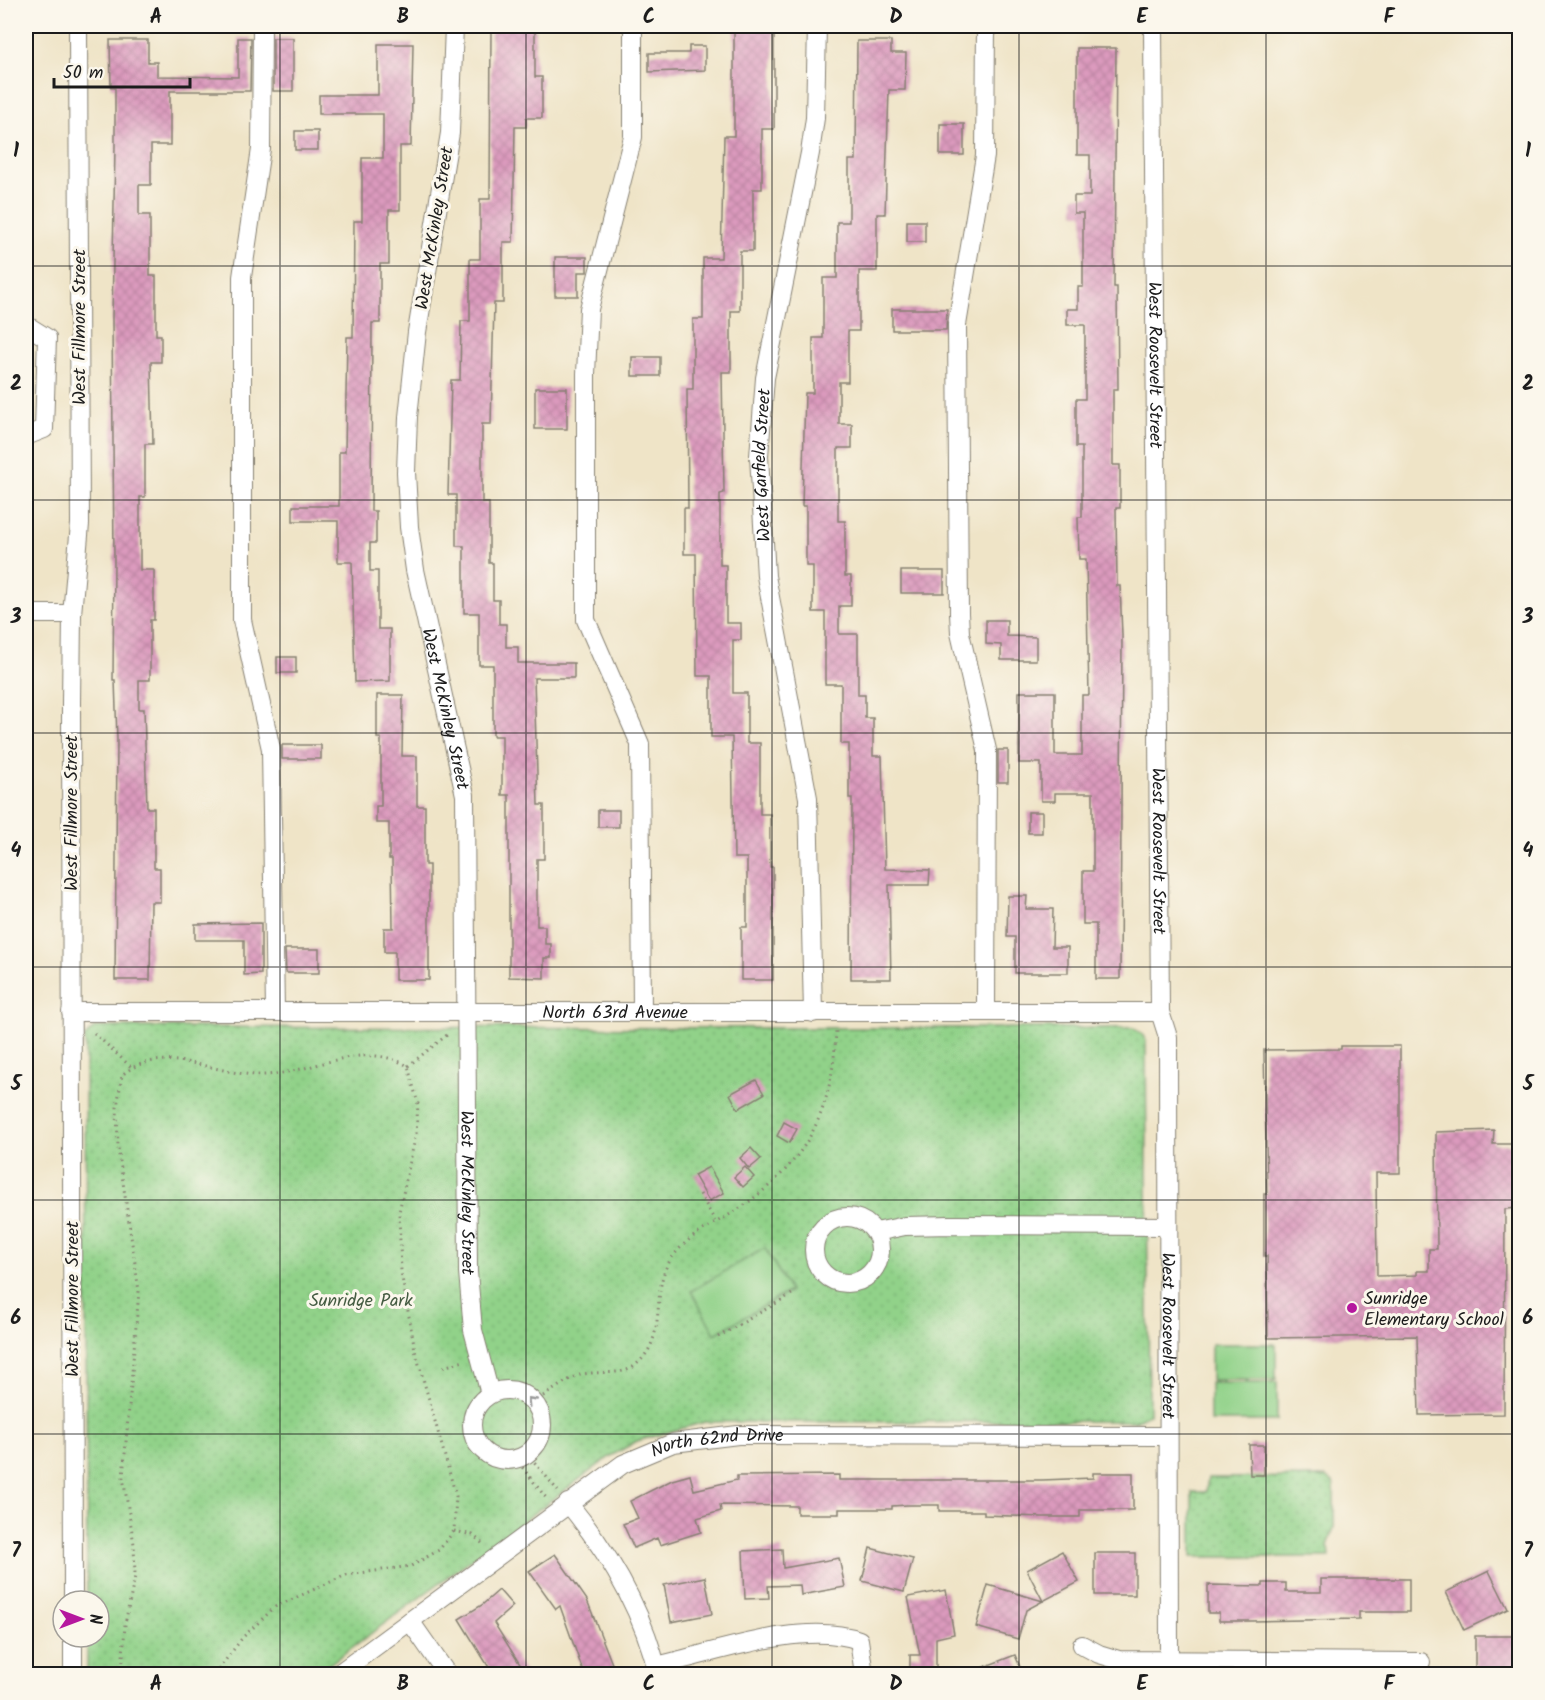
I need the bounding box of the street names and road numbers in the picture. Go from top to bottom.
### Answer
street label: West McKinley Street [408,144,463,312]
street label: West Fillmore Street [66,248,95,405]
street label: West Roosevelt Street [1139,282,1169,449]
street label: West Garfield Street [746,387,780,543]
street label: West McKinley Street [412,626,477,794]
street label: West Fillmore Street [58,734,87,891]
street label: West Roosevelt Street [1142,768,1172,935]
street label: North 63rd Avenue [542,999,688,1028]
street label: West McKinley Street [451,1110,481,1276]
street label: West Fillmore Street [59,1220,88,1377]
street label: West Roosevelt Street [1152,1252,1182,1420]
street label: North 62nd Drive [647,1422,783,1467]

